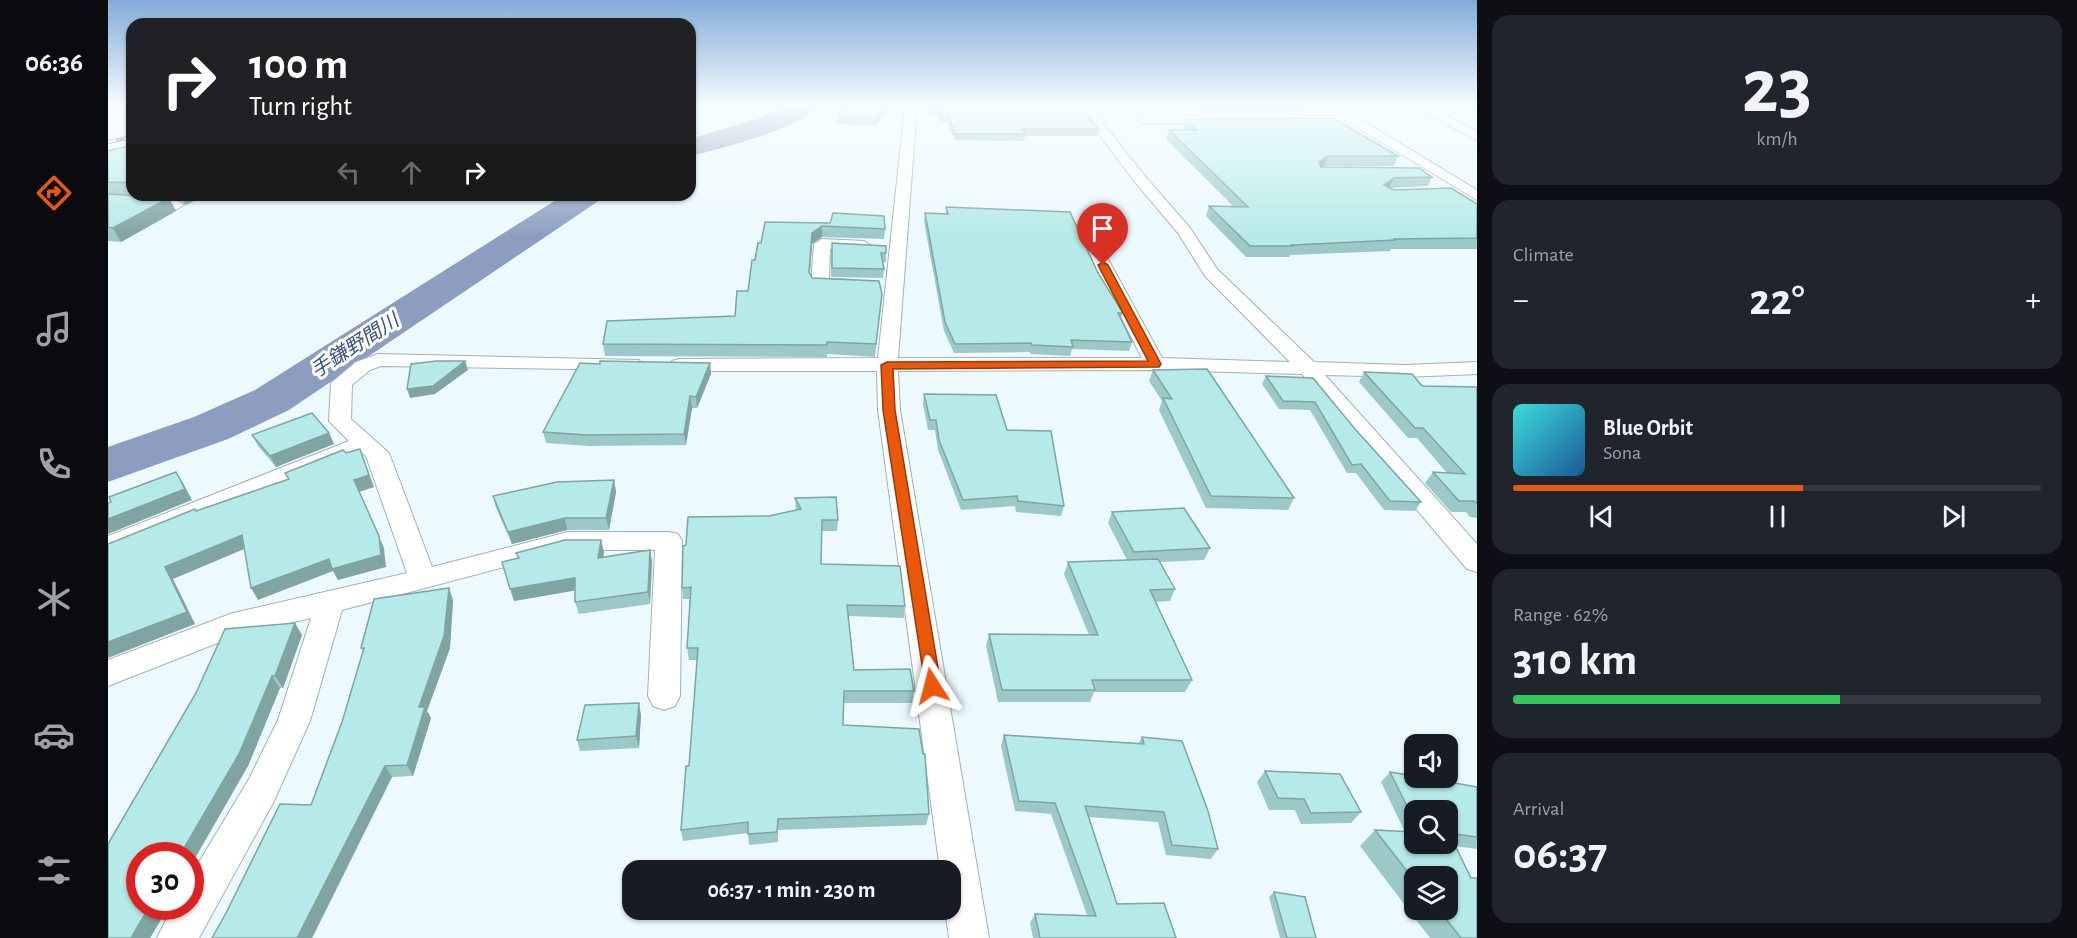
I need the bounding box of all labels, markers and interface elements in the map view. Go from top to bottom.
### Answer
icon: right [150,42,228,120]
text: 100 m [249,44,348,86]
text: 06:36 [25,49,83,76]
text: 23 [1742,49,1812,127]
text: Turn right [249,93,352,120]
text: km/h [1756,129,1798,149]
icon: left [332,156,365,189]
icon: ahead [395,156,428,189]
icon: right [458,156,491,189]
icon: directions [33,172,75,214]
pin [1077,203,1128,265]
icon: arrive [1086,212,1119,245]
text: Climate [1513,245,1574,265]
text: 22° [1749,278,1805,323]
text: − [1513,284,1529,317]
text: + [2025,284,2041,317]
icon: music [33,308,75,350]
water label: 手鎌野間川 [307,308,404,382]
text: Blue Orbit [1603,417,1693,439]
icon: phone [33,443,75,485]
text: Sona [1603,443,1641,463]
icon: previous [1585,500,1618,533]
icon: pause [1761,500,1794,533]
icon: next [1937,500,1970,533]
icon: climate [33,578,75,620]
text: Range · 62% [1513,605,1608,625]
text: 310 km [1513,638,1637,683]
position arrow [900,654,964,718]
icon: car [33,714,75,756]
map controls [1404,734,1458,920]
button: sound [1404,734,1458,788]
text: Arrival [1513,799,1564,819]
button: search [1404,800,1458,854]
text: 06:37 [1513,832,1607,877]
speed limit sign: 30 [126,842,204,920]
icon: filters [33,849,75,891]
button: layers [1404,866,1458,920]
text: 06:37 · 1 min · 230 m [707,879,876,901]

